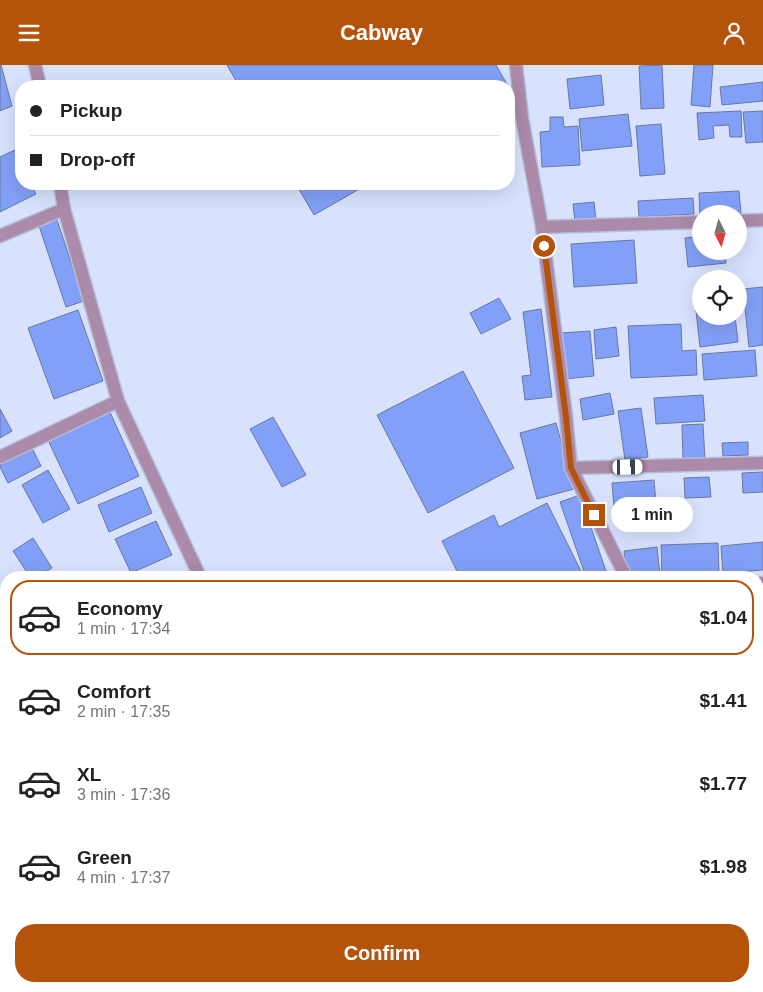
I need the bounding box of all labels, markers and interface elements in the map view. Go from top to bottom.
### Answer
icon: menu [15,19,43,47]
icon: person [720,19,748,47]
text: Cabway [340,20,423,45]
text: Pickup [60,100,122,121]
text: Drop-off [60,149,135,170]
north arrow [692,205,748,260]
map controls [692,205,747,325]
route start [533,235,555,257]
button: locate [692,270,747,325]
car [612,459,643,475]
callout: 1 min [612,497,694,533]
route end [583,504,605,526]
text: 1 min [631,506,673,523]
icon: car [17,595,62,640]
text: Economy [77,598,163,619]
text: $1.04 [699,607,747,628]
text: 1 min · 17:34 [77,620,170,637]
icon: car [17,678,62,723]
text: Comfort [77,681,151,702]
text: $1.41 [699,690,747,711]
text: 2 min · 17:35 [77,703,170,720]
icon: car [17,761,62,806]
text: XL [77,764,101,785]
text: $1.77 [699,773,747,794]
text: 3 min · 17:36 [77,786,170,803]
icon: car [17,844,62,889]
text: Green [77,847,132,868]
text: $1.98 [699,856,747,877]
text: 4 min · 17:37 [77,869,170,886]
button: Confirm [15,924,749,982]

